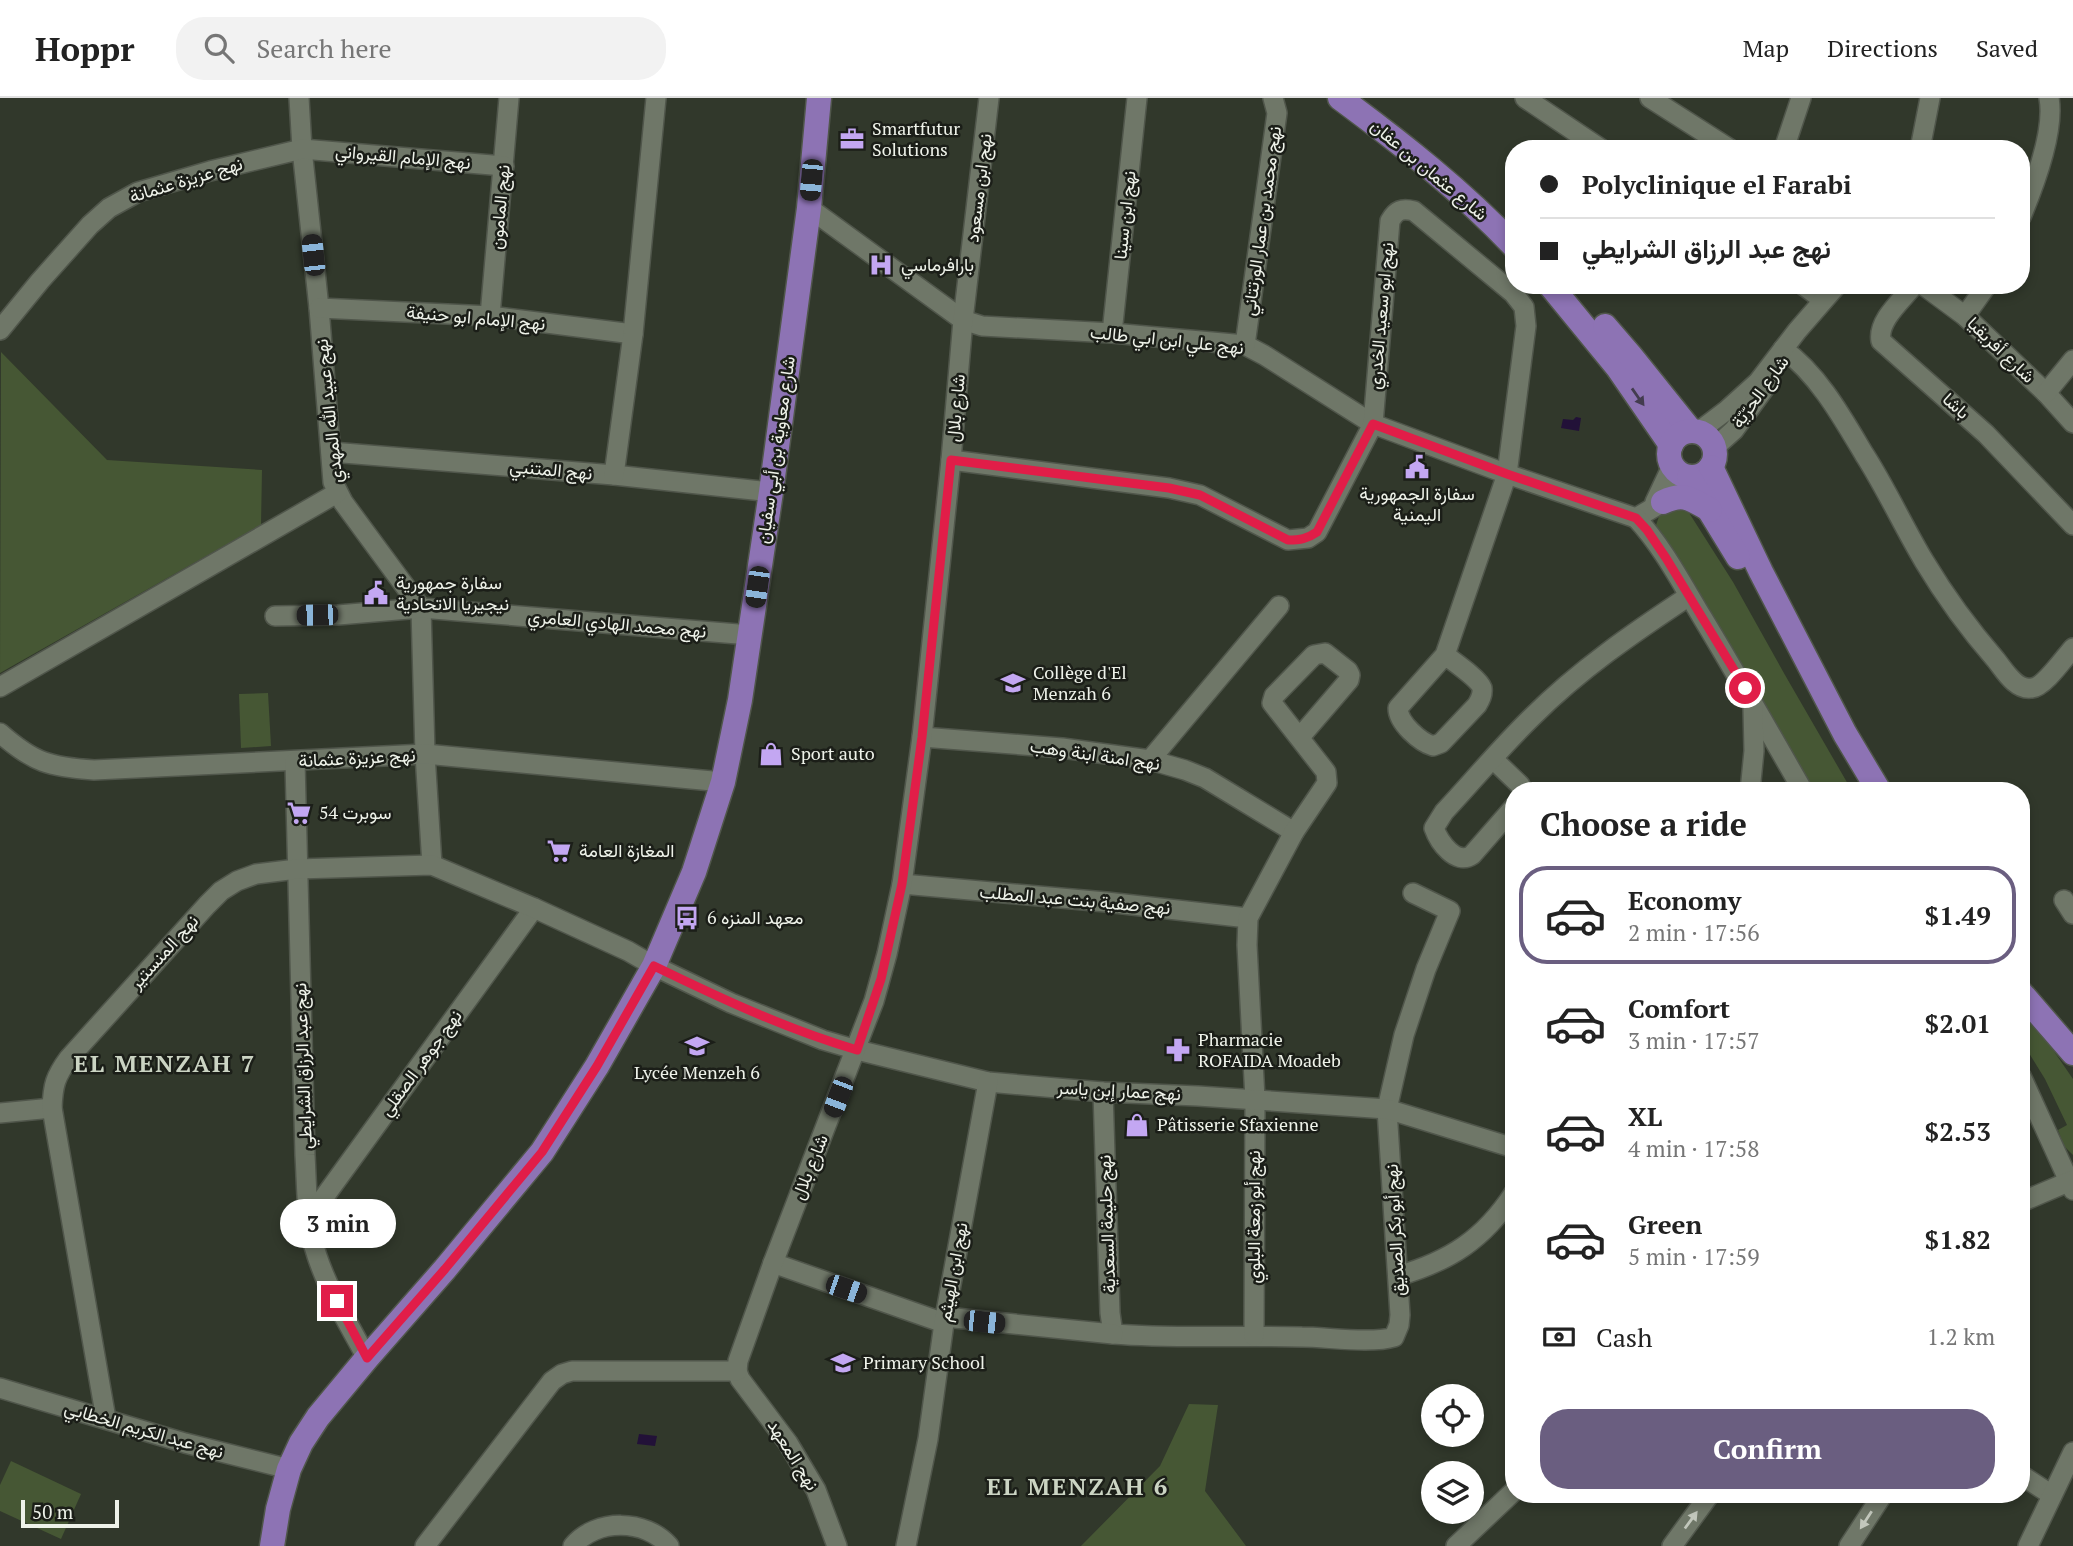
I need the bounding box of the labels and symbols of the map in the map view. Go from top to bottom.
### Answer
street label: شارع عثمان بن عفان [1365,113,1493,226]
place label: Smartfutur Solutions [872,116,960,161]
street label: نهج محمد بن عمار الورتتاني [1236,124,1290,318]
office icon: Smartfutur Solutions [838,125,866,153]
street label: نهج ابن مسعود [959,132,998,244]
street label: نهج الإمام القيرواني [334,138,472,178]
street label: نهج عزيزة عثمانة [126,150,245,209]
car [799,158,824,202]
street label: نهج المامون [483,164,516,250]
street label: نهج ابن سينا [1107,169,1142,261]
car [301,233,326,277]
street label: نهج ابو سعيد الخدري [1362,241,1402,391]
hospital icon: بارافرماسي [867,251,895,279]
place label: بارافرماسي [901,252,974,280]
street label: نهج الإمام ابو حنيفة [405,299,547,336]
street label: شارع أفريقيا [1962,311,2041,388]
street label: نهج علي ابن ابي طالب [1089,319,1245,363]
street label: نهج عبيد الله المهدي [308,337,351,484]
street label: شارع الحرّيّة [1725,350,1794,433]
street label: شارع معاوية بن أبي سفيان [750,355,804,546]
street label: شارع بلال [940,373,971,443]
street label: باشا [1938,387,1975,424]
one-way arrow [1631,388,1645,406]
street label: نهج المتنبي [508,453,594,489]
public building icon: سفارة الجمهورية اليمنية [1403,453,1431,481]
place label: سفارة الجمهورية اليمنية [1359,481,1475,526]
car [744,565,771,609]
place label: سفارة جمهورية نيجيريا الاتحادية [396,570,509,615]
public building icon: سفارة جمهورية نيجيريا الاتحادية [362,579,390,607]
street label: نهج محمد الهادي العامري [526,603,707,647]
car [296,604,339,626]
place label: Collège d'El Menzah 6 [1033,660,1127,705]
school or university icon: Collège d'El Menzah 6 [999,669,1027,697]
route start [1729,672,1761,704]
street label: نهج امنة ابنة وهب [1029,733,1162,776]
shop icon: Sport auto [757,740,785,768]
place label: Sport auto [791,741,875,765]
street label: نهج عزيزة عثمانة [298,742,416,773]
supermarket icon: سوبرت 54 [285,799,313,827]
place label: سوبرت 54 [319,800,391,824]
supermarket icon: المغازة العامة [545,837,573,865]
place label: المغازة العامة [579,838,675,862]
street label: نهج صفية بنت عبد المطلب [979,879,1171,920]
bus stop icon: معهد المنزه 6 [673,904,701,932]
place label: معهد المنزه 6 [707,905,803,929]
street label: نهج المنستير [123,909,204,995]
street label: نهج عبد الرزاق الشرايطي [287,982,321,1150]
street label: نهج جوهر الصقلي [373,1004,470,1123]
place label: Pharmacie ROFAIDA Moadeb [1198,1027,1341,1072]
school or university icon: Lycée Menzeh 6 [683,1032,711,1060]
pharmacy icon: Pharmacie ROFAIDA Moadeb [1164,1036,1192,1064]
district label: EL MENZAH 7 [74,1047,256,1079]
place label: Lycée Menzeh 6 [634,1060,760,1084]
car [821,1074,856,1120]
street label: نهج عمار إبن ياسر [1055,1075,1182,1106]
shop icon: Pâtisserie Sfaxienne [1123,1111,1151,1139]
place label: Pâtisserie Sfaxienne [1157,1112,1318,1136]
street label: شارع بلال [785,1130,834,1203]
street label: نهج أبو زمعة البلوي [1241,1150,1269,1284]
street label: نهج حليمة السعدية [1092,1154,1121,1294]
street label: نهج أبو بكر الصديق [1379,1163,1410,1297]
callout: 3 min [279,1200,395,1248]
street label: نهج ابن الهيثم [931,1220,974,1324]
car [823,1272,870,1306]
route end [321,1285,353,1317]
car [963,1309,1006,1335]
school or university icon: Primary School [829,1349,857,1377]
place label: Primary School [863,1350,985,1374]
street label: نهج عبد الكريم الخطابي [61,1395,227,1467]
street label: نهج المعهد [762,1414,825,1495]
district label: EL MENZAH 6 [987,1470,1169,1502]
scale bar [21,1497,119,1529]
one-way arrow [1859,1510,1872,1530]
one-way arrow [1684,1512,1699,1530]

